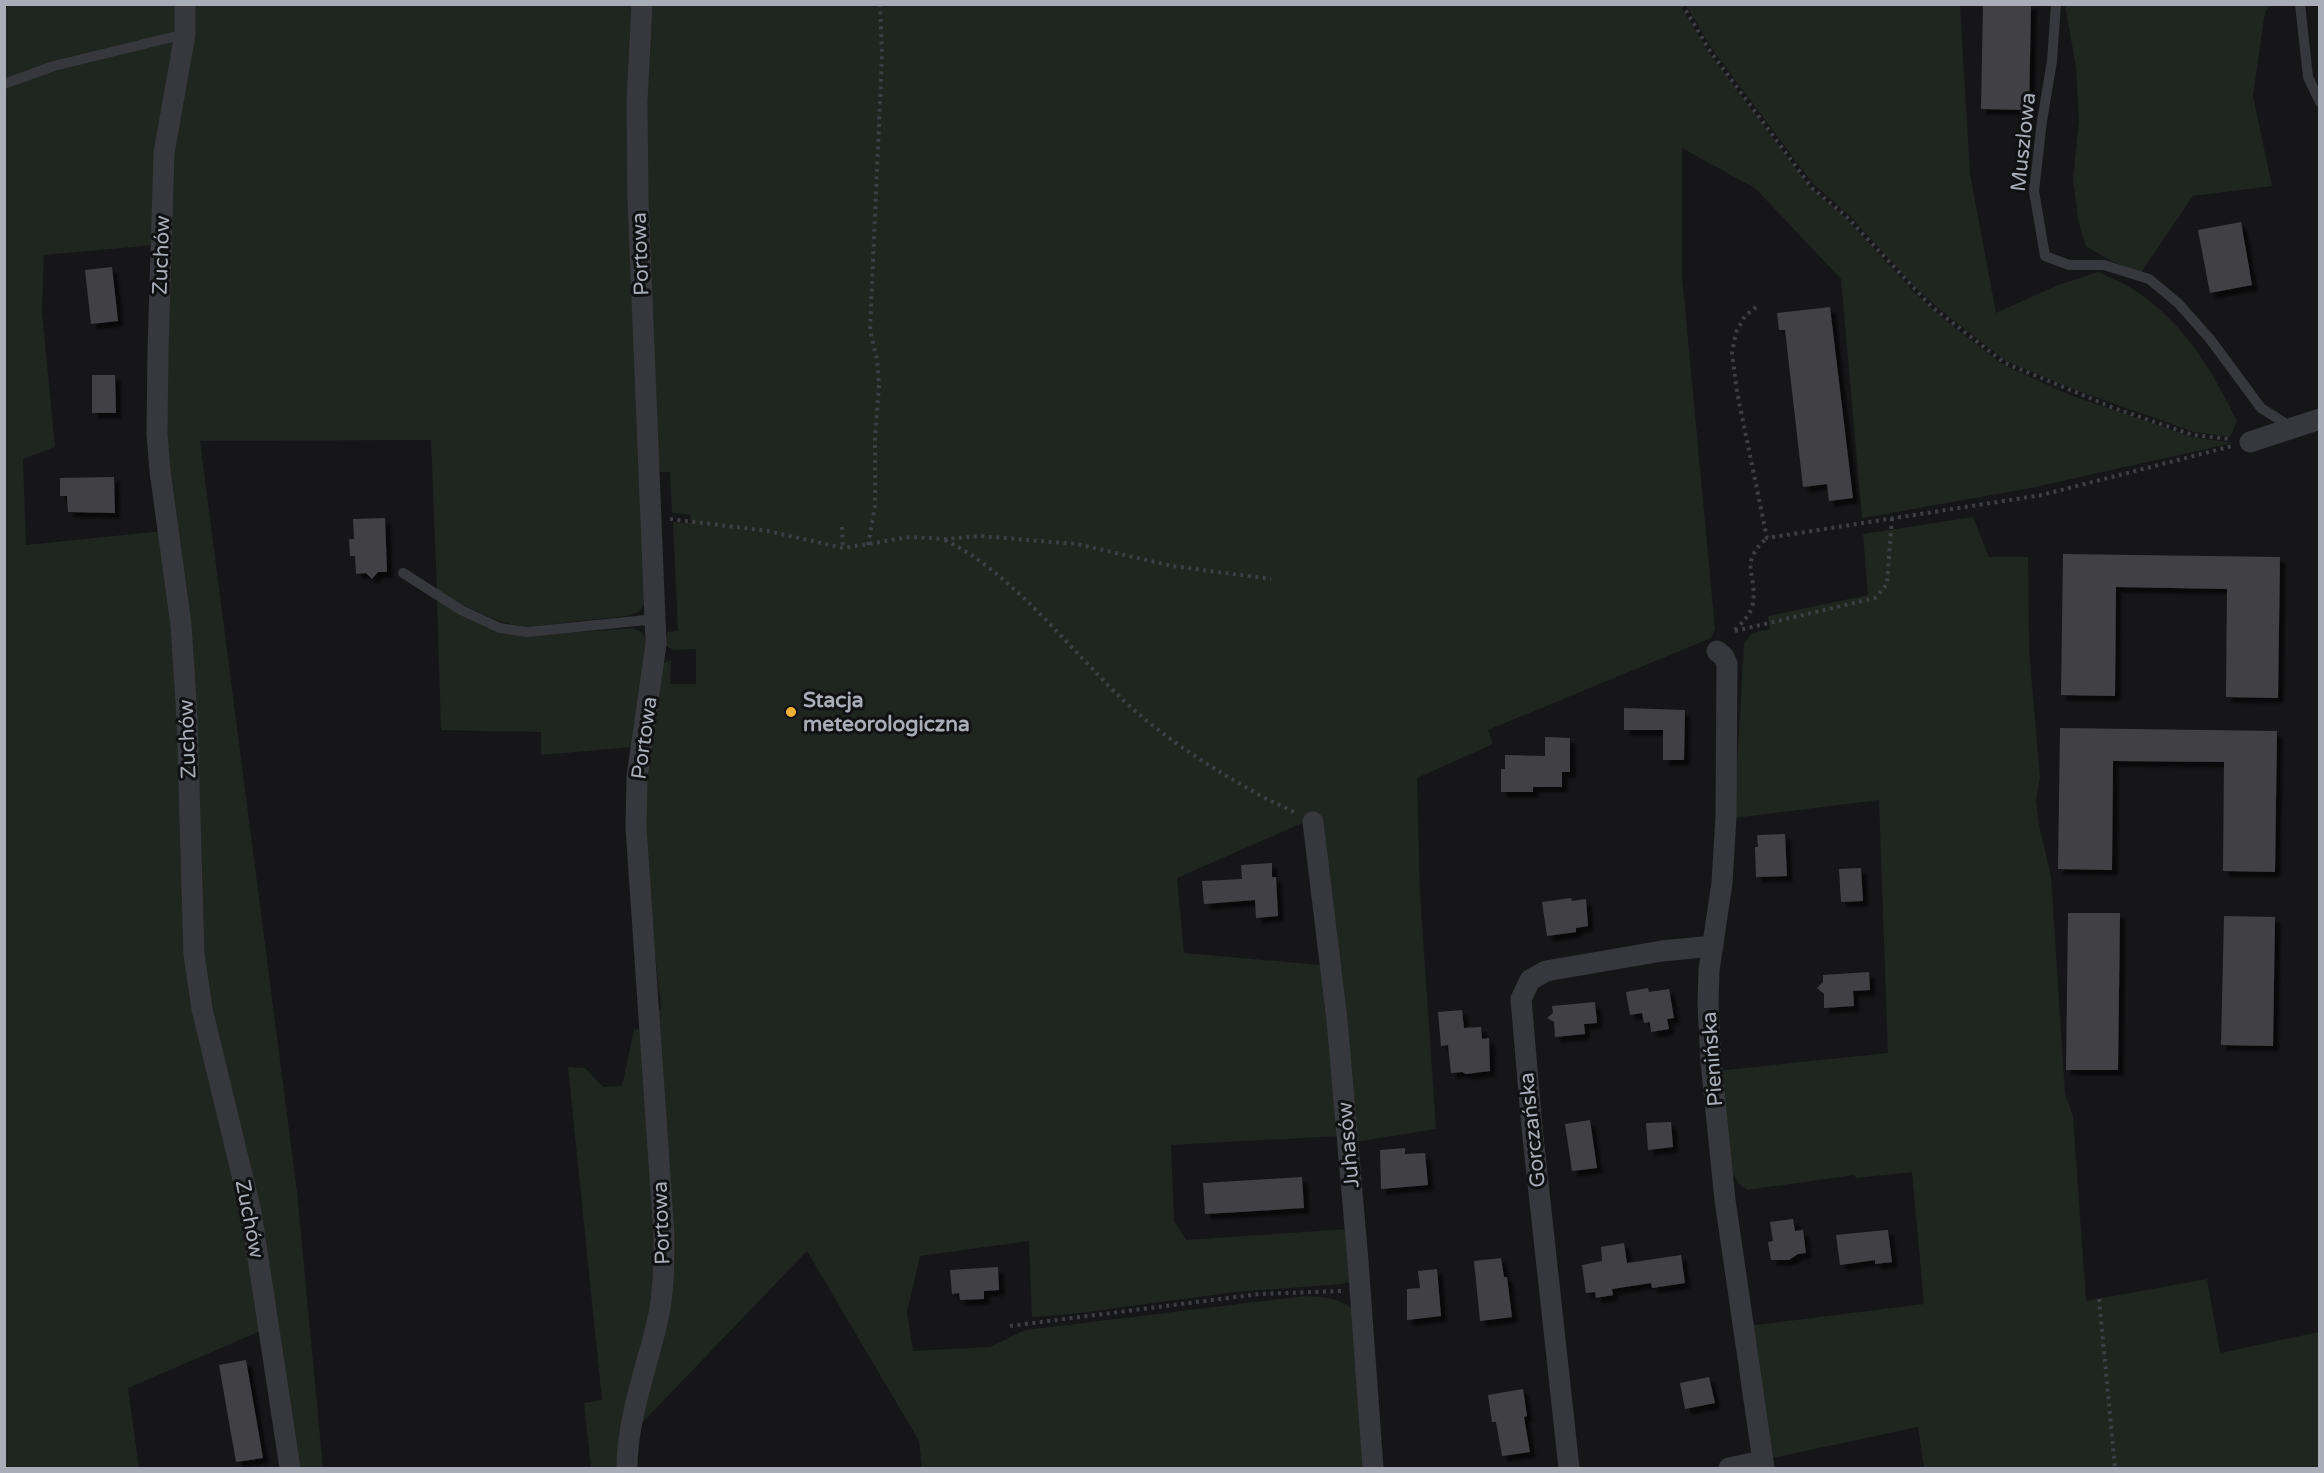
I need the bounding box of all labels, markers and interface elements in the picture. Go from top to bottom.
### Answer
street label: Muszlowa [2006,91,2041,193]
street label: Portowa [627,212,654,296]
street label: Zuchów [148,215,175,295]
place label: Stacja meteorologiczna [803,688,970,737]
street label: Portowa [626,695,663,781]
street label: Zuchów [174,698,201,779]
marker: Stacja meteorologiczna [784,705,798,719]
street label: Pienińska [1697,1011,1728,1107]
street label: Gorczańska [1514,1071,1551,1189]
street label: Juhasów [1332,1100,1365,1189]
street label: Zuchów [230,1178,269,1261]
street label: Portowa [648,1181,675,1265]

